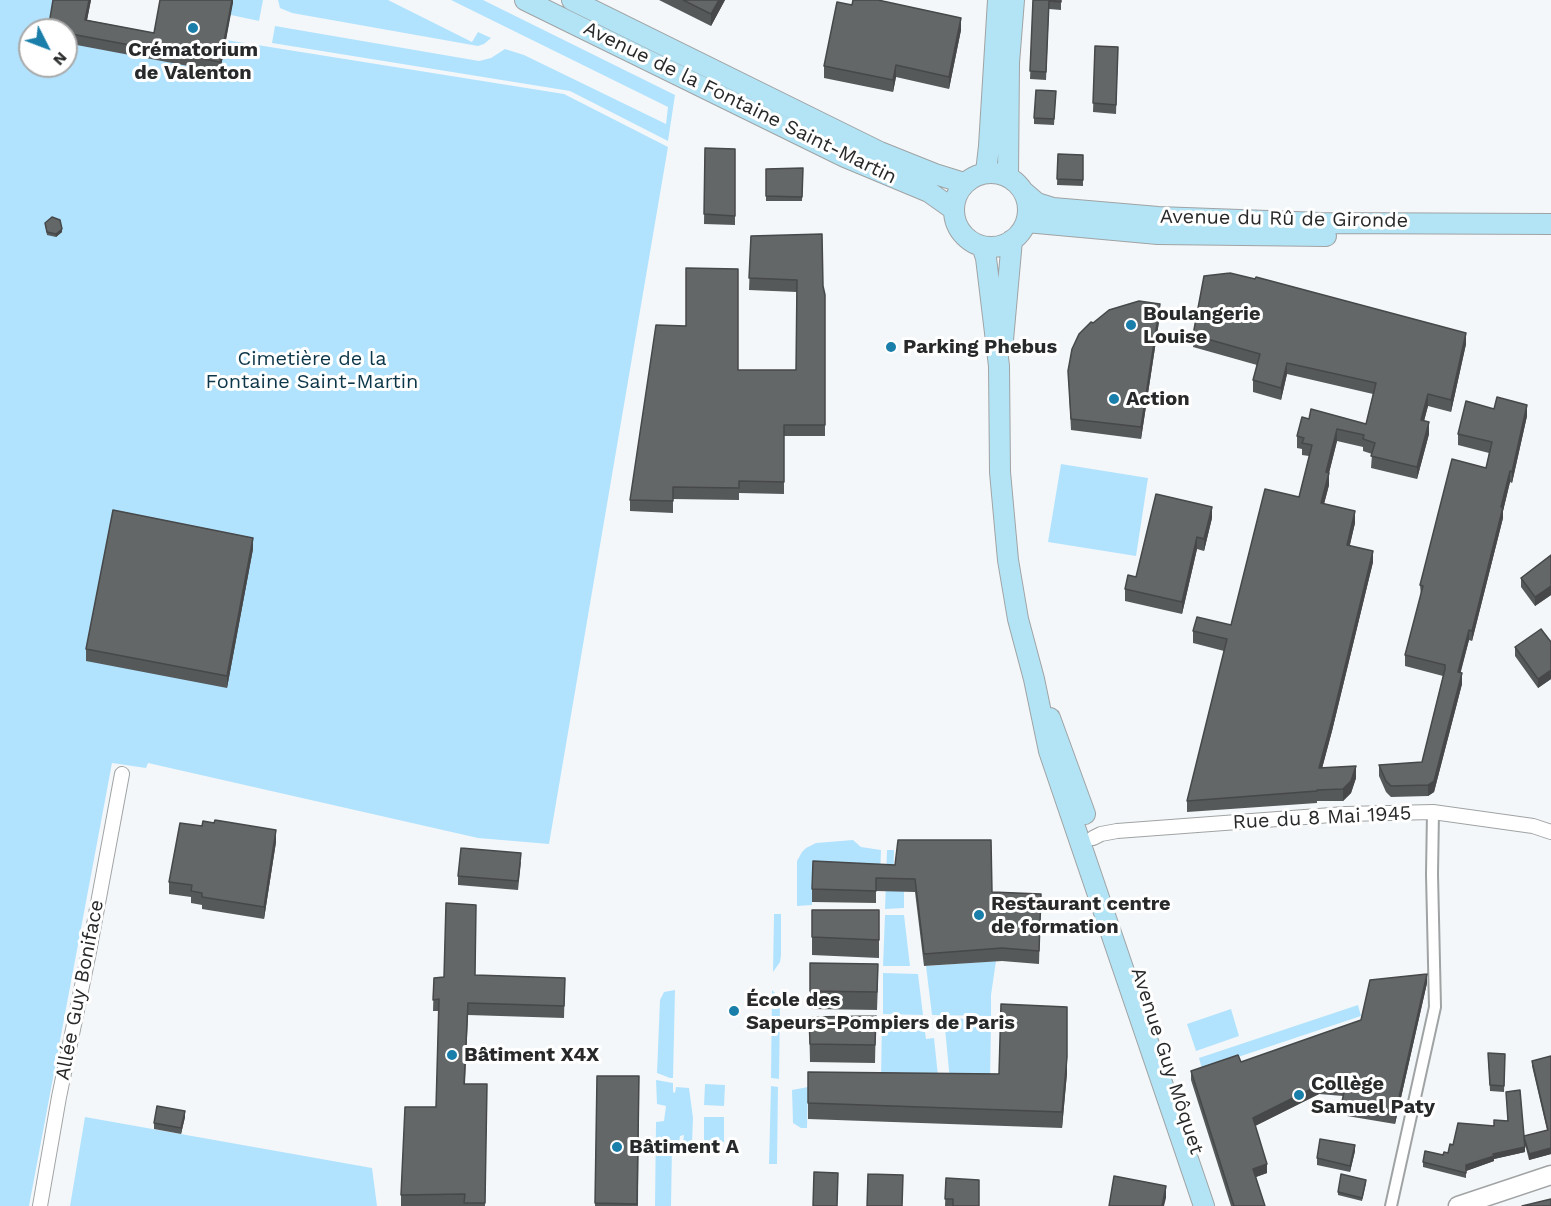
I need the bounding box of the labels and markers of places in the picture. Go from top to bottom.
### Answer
marker: Crématorium de Valenton [186,21,200,35]
place label: Crématorium de Valenton [128,38,258,85]
place label: Boulangerie Louise [1143,302,1260,349]
marker: Boulangerie Louise [1124,318,1138,332]
place label: Parking Phebus [903,335,1057,359]
marker: Parking Phebus [884,340,898,354]
place label: Action [1126,387,1190,411]
marker: Action [1107,392,1121,406]
place label: Restaurant centre de formation [991,892,1171,939]
marker: Restaurant centre de formation [972,908,986,922]
place label: École des Sapeurs-Pompiers de Paris [746,988,1015,1035]
marker: École des Sapeurs-Pompiers de Paris [727,1004,741,1018]
place label: Bâtiment X4X [464,1043,599,1067]
marker: Bâtiment X4X [445,1048,459,1062]
place label: Collège Samuel Paty [1311,1072,1435,1119]
marker: Collège Samuel Paty [1292,1088,1306,1102]
place label: Bâtiment A [629,1135,739,1159]
marker: Bâtiment A [610,1140,624,1154]

